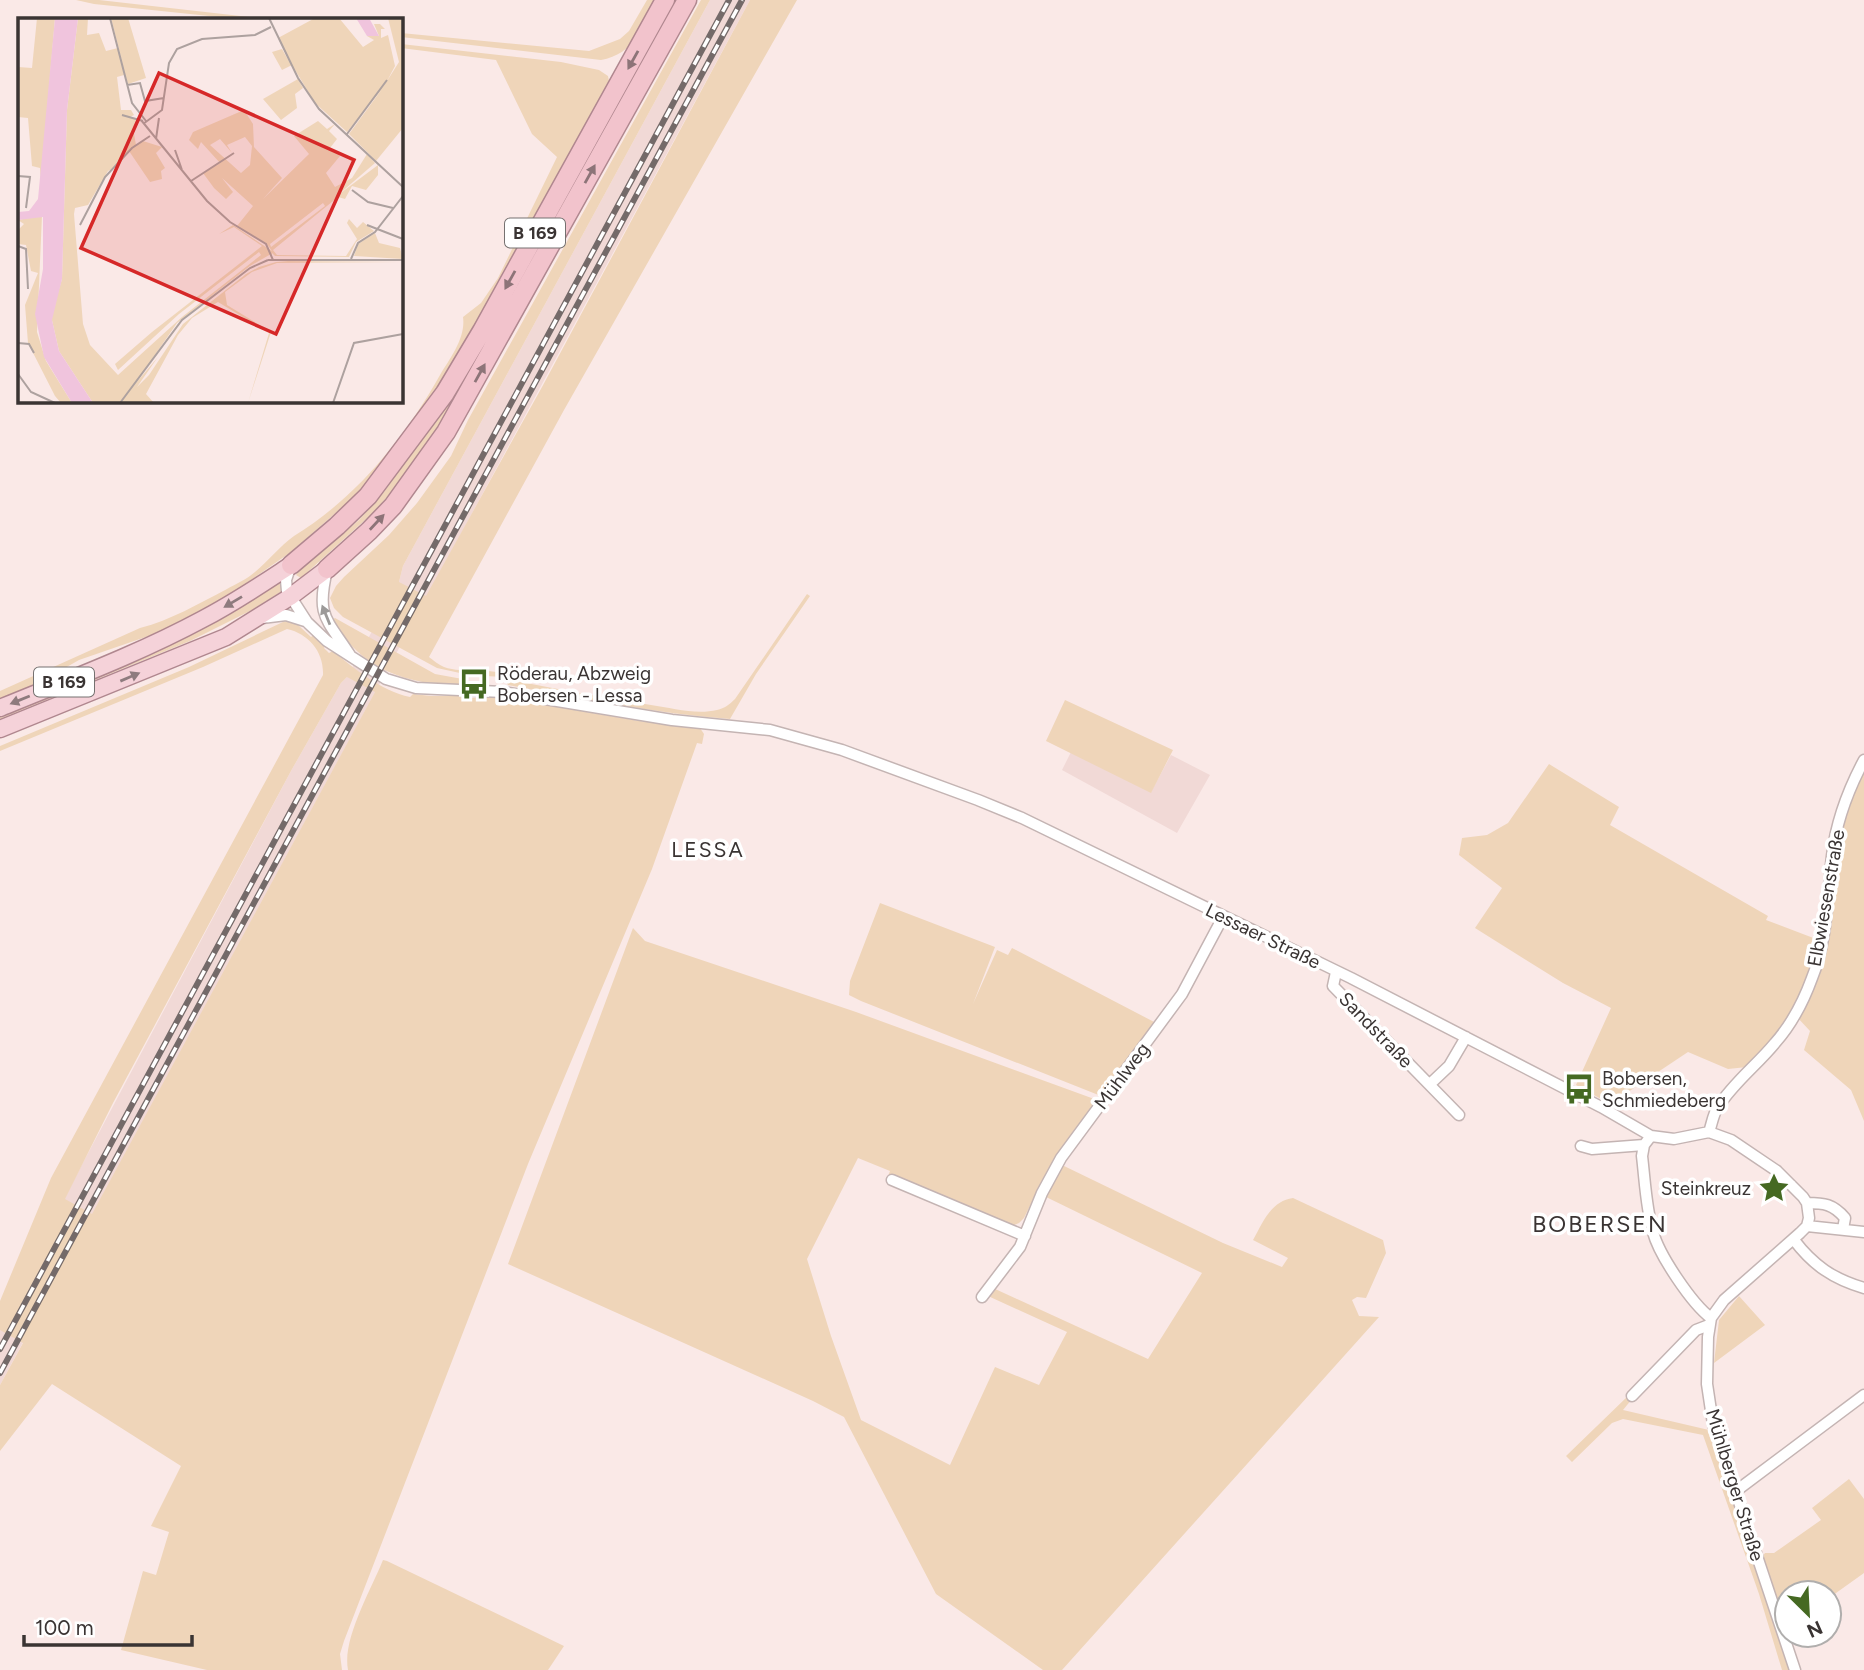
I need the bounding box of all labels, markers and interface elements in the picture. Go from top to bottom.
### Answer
inset map [18,18,402,402]
one-way arrow [627,51,639,70]
one-way arrow [584,164,595,184]
road number: B 169 [505,218,565,247]
one-way arrow [504,270,515,290]
one-way arrow [474,364,486,383]
one-way arrow [369,514,385,531]
one-way arrow [224,595,243,608]
one-way arrow [320,604,331,625]
place label: Röderau, Abzweig Bobersen - Lessa [497,662,651,707]
bus stop icon: Röderau, Abzweig Bobersen - Lessa [457,667,491,701]
road number: B 169 [34,668,94,696]
one-way arrow [120,671,141,682]
one-way arrow [10,695,31,706]
street label: Elbwiesenstraße [1803,828,1849,968]
district label: LESSA [671,837,745,862]
street label: Lessaer Straße [1202,898,1324,974]
street label: Sandstraße [1334,987,1418,1073]
street label: Mühlweg [1089,1038,1155,1114]
place label: Bobersen, Schmiedeberg [1602,1067,1726,1112]
bus stop icon: Bobersen, Schmiedeberg [1562,1072,1596,1106]
place icon: Steinkreuz [1757,1171,1791,1205]
place label: Steinkreuz [1661,1177,1751,1200]
district label: BOBERSEN [1532,1210,1668,1238]
street label: Mühlberger Straße [1701,1406,1769,1564]
north arrow [1773,1579,1843,1649]
scale bar [24,1604,192,1648]
text: 100 m [35,1615,94,1640]
text: N [1803,1616,1826,1643]

